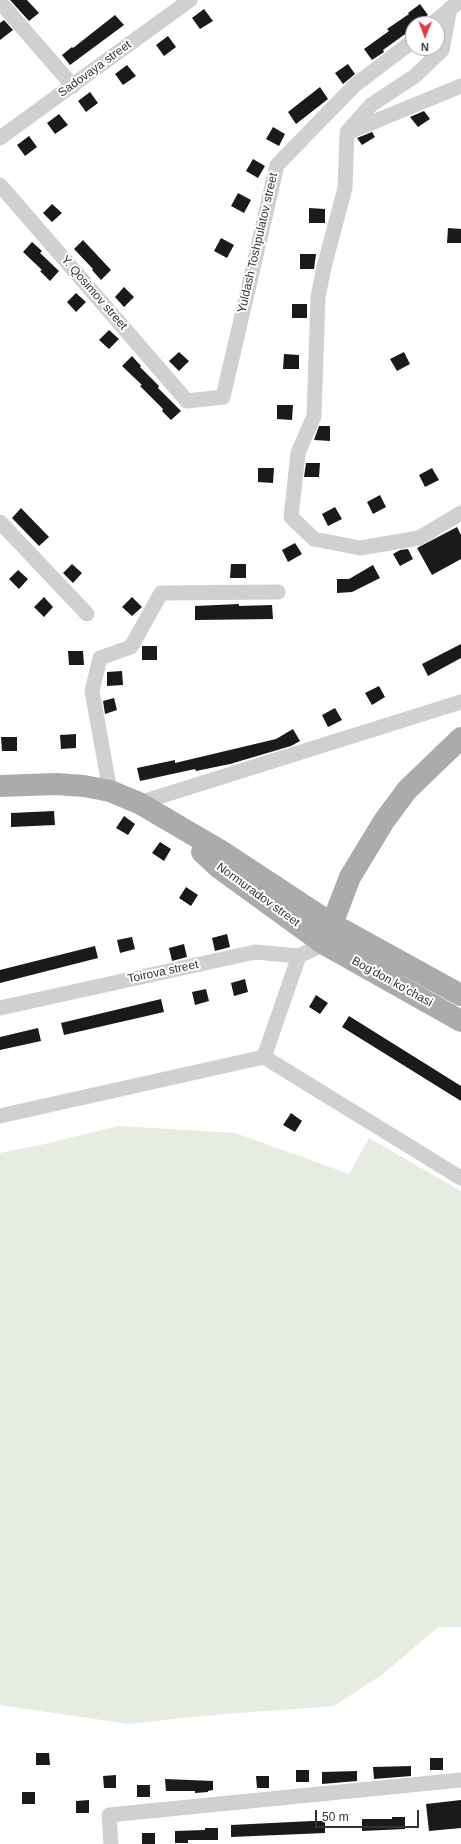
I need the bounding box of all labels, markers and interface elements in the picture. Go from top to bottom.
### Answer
north arrow [405,16,445,56]
street label: Sadovaya street [56,38,134,100]
text: N [421,41,429,53]
street label: Yuldash Toshpulatov street [235,172,281,314]
street label: Y. Qosimov street [58,253,130,333]
street label: Normuradov street [214,860,302,930]
street label: Bog'don ko'chasi [349,954,435,1010]
street label: Toirova street [126,957,200,987]
scale bar [317,1802,421,1828]
text: 50 m [322,1810,349,1824]

